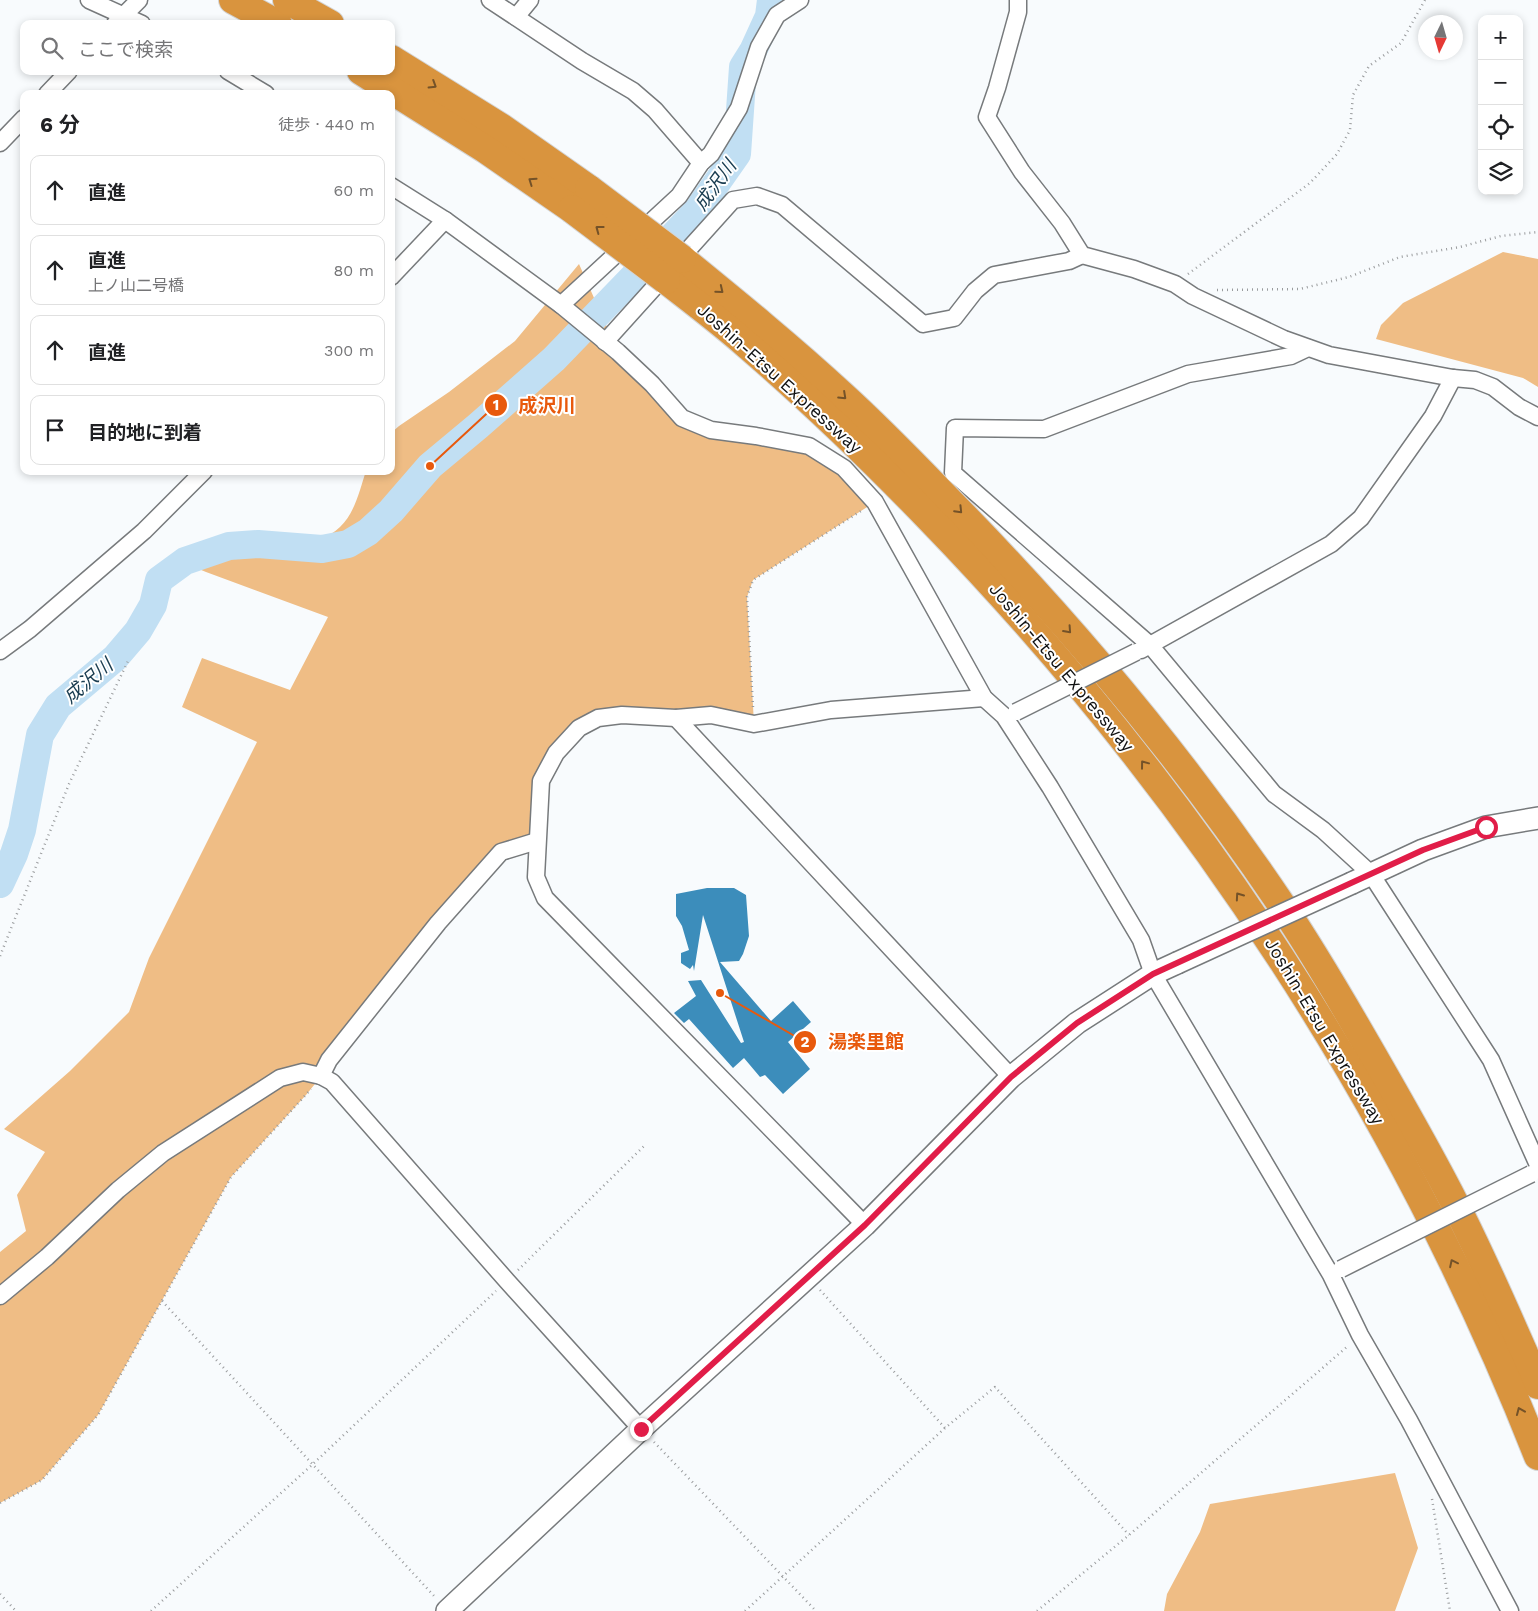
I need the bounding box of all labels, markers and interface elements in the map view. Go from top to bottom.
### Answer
north arrow [1418,15,1463,60]
map controls [1478,15,1523,195]
button: + [1478,15,1523,60]
search box [20,20,395,75]
icon: search [38,34,66,62]
text: ここで検索 [78,38,173,61]
button: − [1478,60,1523,105]
one-way arrow [427,78,436,88]
button: locate [1478,105,1523,150]
text: 6 分 [40,112,80,137]
text: 徒歩 · 440 m [278,115,375,134]
button: layers [1478,150,1523,195]
water label: 成沢川 [689,154,742,215]
icon: ahead [41,176,69,204]
one-way arrow [528,178,538,187]
text: 直進 [88,181,126,204]
text: 60 m [334,181,374,200]
one-way arrow [596,227,605,235]
text: 直進 [88,249,126,272]
icon: ahead [41,256,69,284]
text: 80 m [333,261,374,280]
text: 上ノ山二号橋 [88,276,184,295]
one-way arrow [714,285,723,294]
street label: Joshin-Etsu Expressway [693,299,867,458]
icon: ahead [41,336,69,364]
text: 直進 [88,341,126,364]
text: 300 m [324,341,374,360]
callout: 成沢川 [483,388,585,422]
one-way arrow [838,390,847,399]
text: 成沢川 [518,394,576,417]
text: 1 [493,396,499,414]
icon: arrive [41,416,69,444]
text: 目的地に到着 [88,421,202,444]
one-way arrow [953,505,962,514]
street label: Joshin-Etsu Expressway [985,578,1139,756]
one-way arrow [1063,624,1072,633]
water label: 成沢川 [59,653,119,708]
one-way arrow [1141,761,1149,770]
route start [1475,816,1498,839]
one-way arrow [1236,892,1246,901]
street label: Joshin-Etsu Expressway [1261,934,1389,1129]
callout: 湯楽里館 [793,1025,914,1059]
text: 湯楽里館 [828,1030,904,1053]
text: 2 [801,1033,810,1051]
one-way arrow [1449,1259,1459,1268]
one-way arrow [1515,1407,1525,1415]
route end [630,1418,653,1441]

